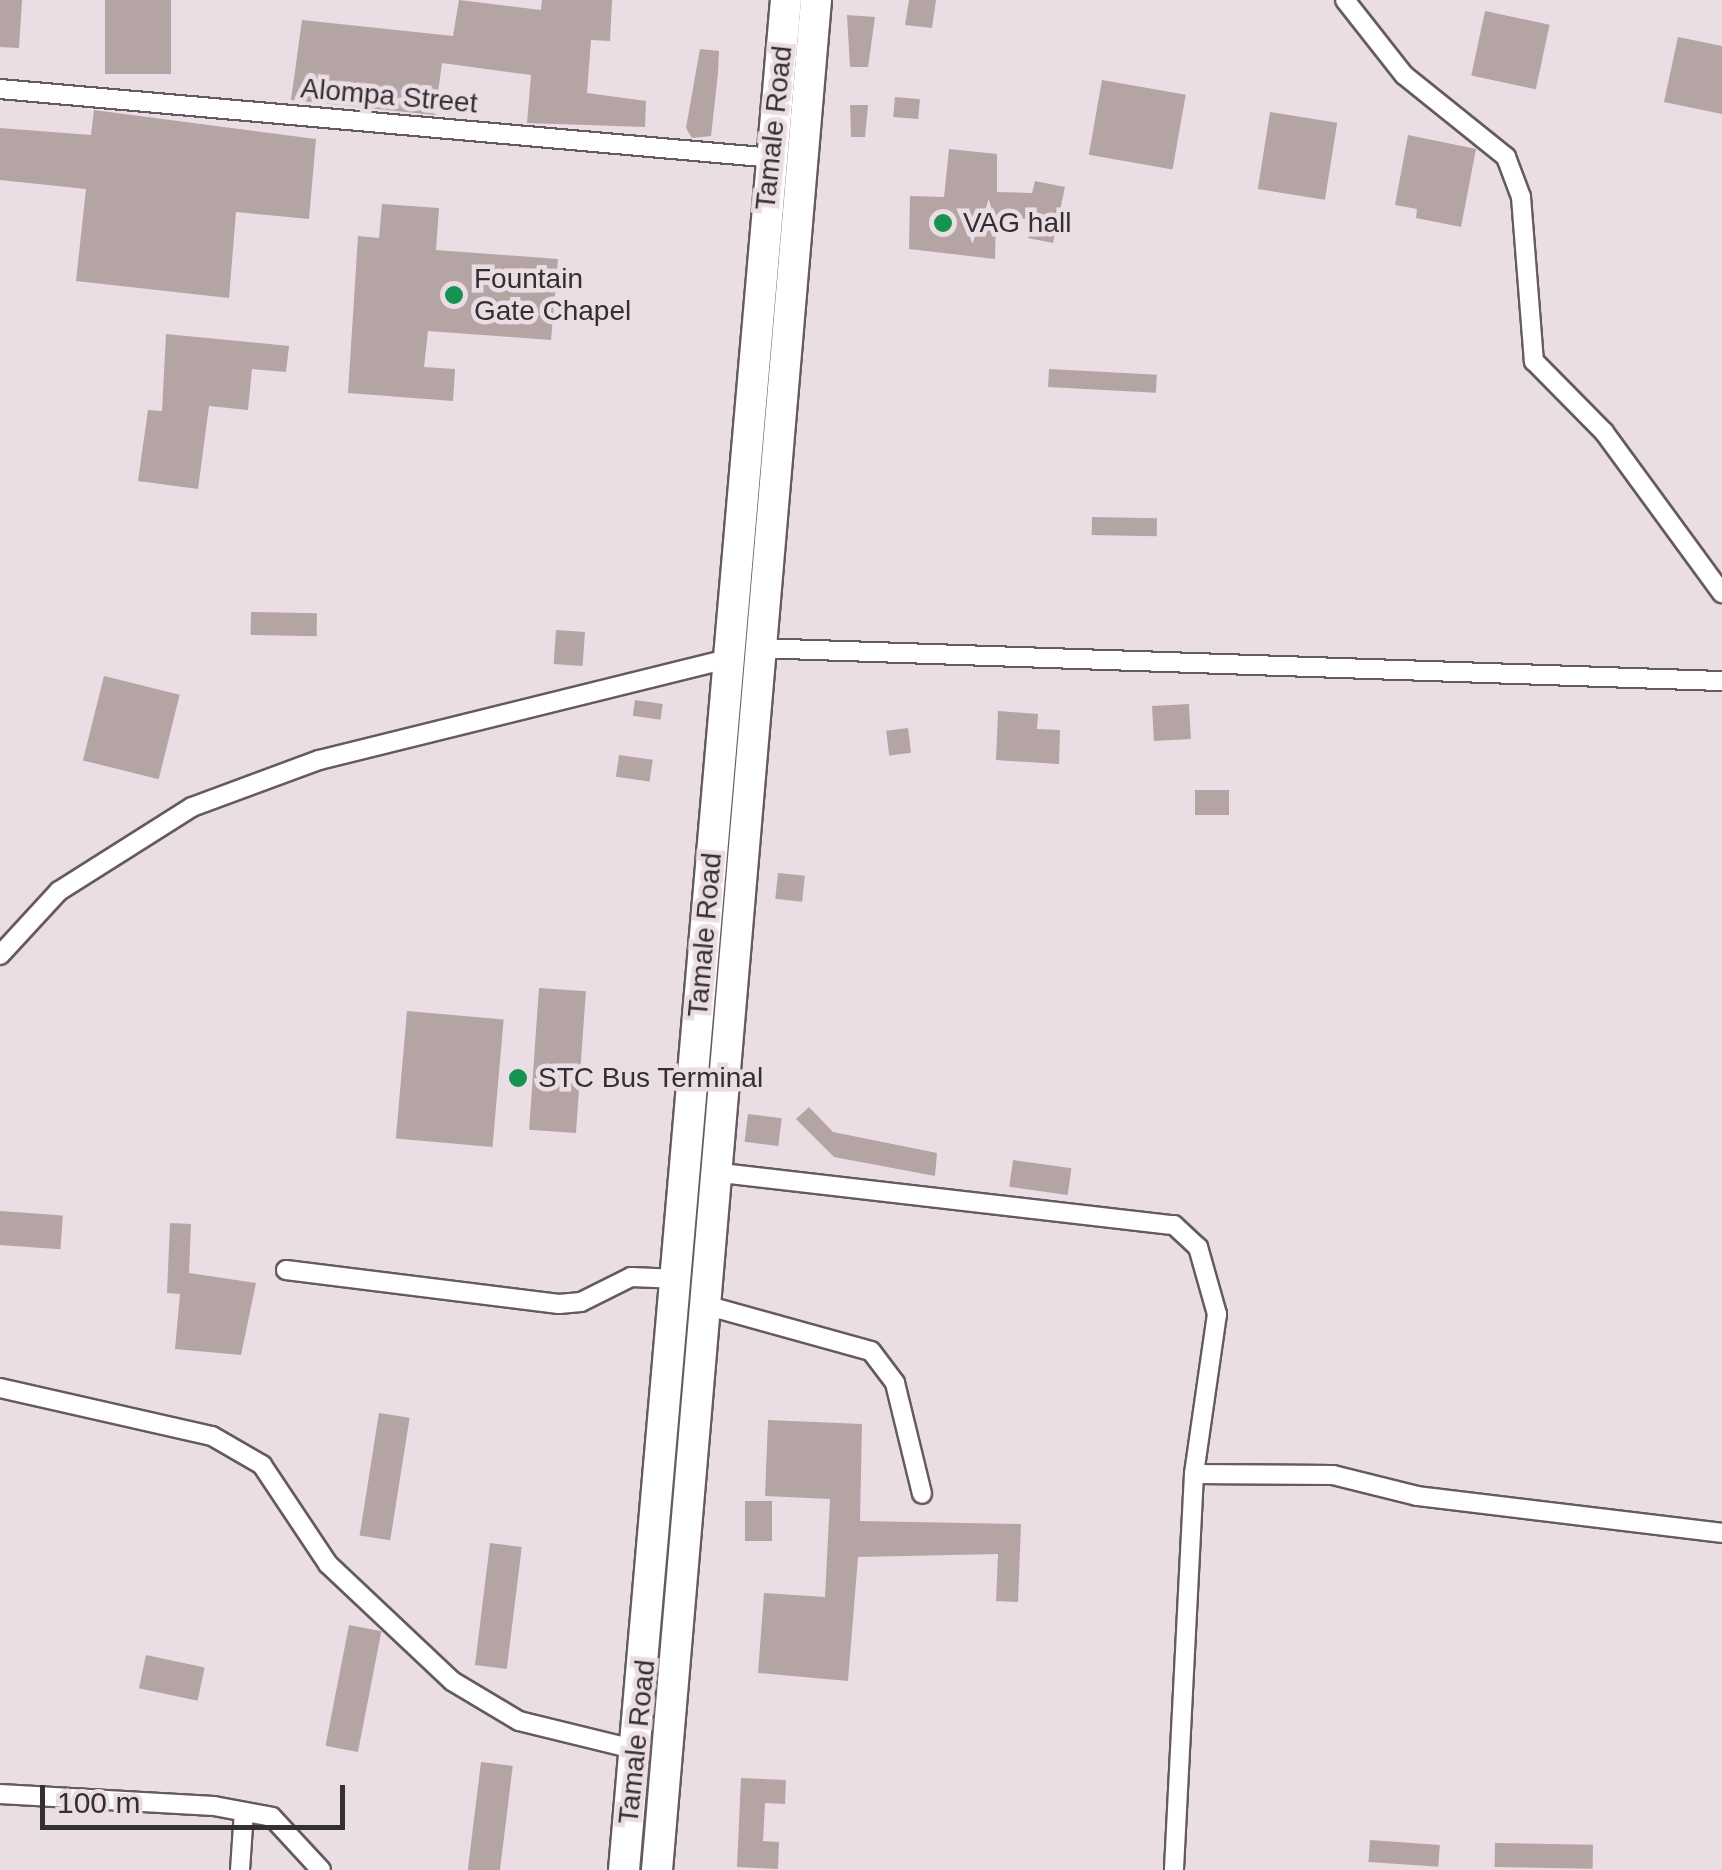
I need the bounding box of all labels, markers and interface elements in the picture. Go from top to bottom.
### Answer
street label: Tamale Road [749,44,799,212]
street label: Alompa Street [299,72,479,120]
place label: VAG hall [963,206,1071,240]
marker: VAG hall [932,212,954,234]
place label: Fountain Gate Chapel [474,262,631,328]
marker: Fountain Gate Chapel [443,284,465,306]
street label: Tamale Road [681,851,729,1019]
place label: STC Bus Terminal [538,1061,764,1095]
marker: STC Bus Terminal [507,1067,529,1089]
street label: Tamale Road [612,1658,662,1826]
scale bar [45,1765,350,1827]
text: 100 m [57,1786,140,1819]

